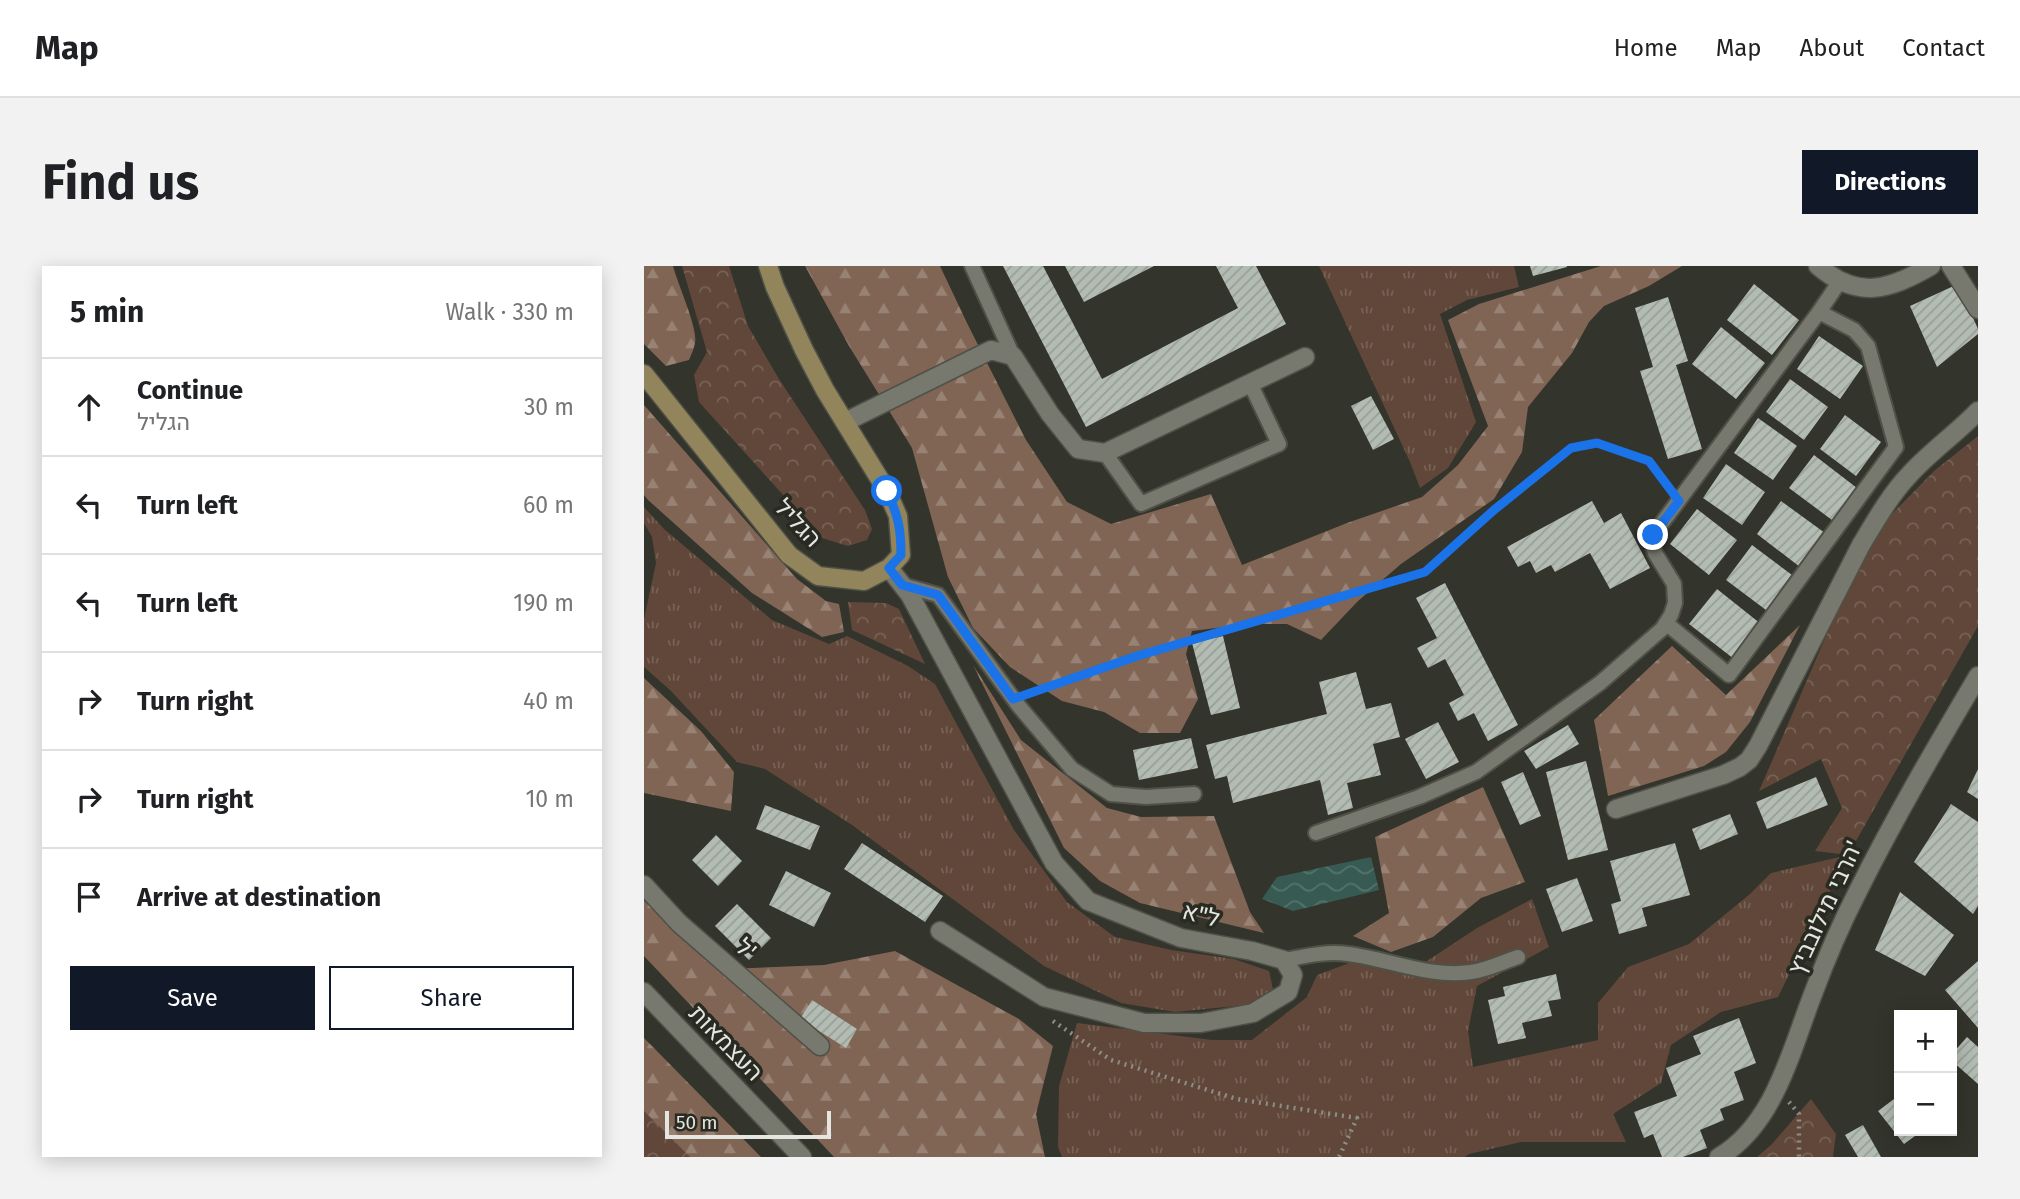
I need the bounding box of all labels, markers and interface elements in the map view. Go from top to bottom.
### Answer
text: Map [35,28,99,68]
text: Home [1614,34,1678,62]
text: Map [1716,34,1762,62]
text: About [1800,34,1864,62]
text: Contact [1902,34,1985,62]
button: Directions [1802,150,1978,214]
text: Find us [42,153,199,212]
text: 5 min [70,294,144,330]
text: Walk · 330 m [446,298,574,326]
text: Continue [137,375,243,406]
icon: ahead [70,388,108,426]
text: 30 m [524,393,574,421]
text: הגליל [137,408,190,436]
route start [871,475,902,506]
icon: left [70,486,108,524]
text: Turn left [137,490,238,521]
text: 60 m [523,491,574,519]
street label: הגליל [769,493,827,553]
route end [1637,519,1668,550]
icon: left [70,584,108,622]
text: Turn left [137,588,238,619]
text: 190 m [513,589,574,617]
icon: right [70,682,108,720]
text: Turn right [137,686,254,717]
text: 40 m [523,687,574,715]
icon: right [70,780,108,818]
text: Turn right [137,784,254,815]
text: 10 m [525,785,574,813]
street label: הרבי מילובביץ' [1782,837,1868,979]
icon: arrive [70,878,108,916]
text: Arrive at destination [137,882,381,913]
street label: ל"א [1180,897,1222,933]
street label: ל' [730,933,762,965]
button: Save [70,966,315,1030]
button: Share [329,966,574,1030]
street label: העצמאות [683,1000,769,1086]
map controls [1894,1010,1957,1136]
button: + [1894,1010,1957,1073]
button: − [1894,1073,1957,1136]
scale bar [665,1108,831,1140]
text: 50 m [676,1111,717,1134]

